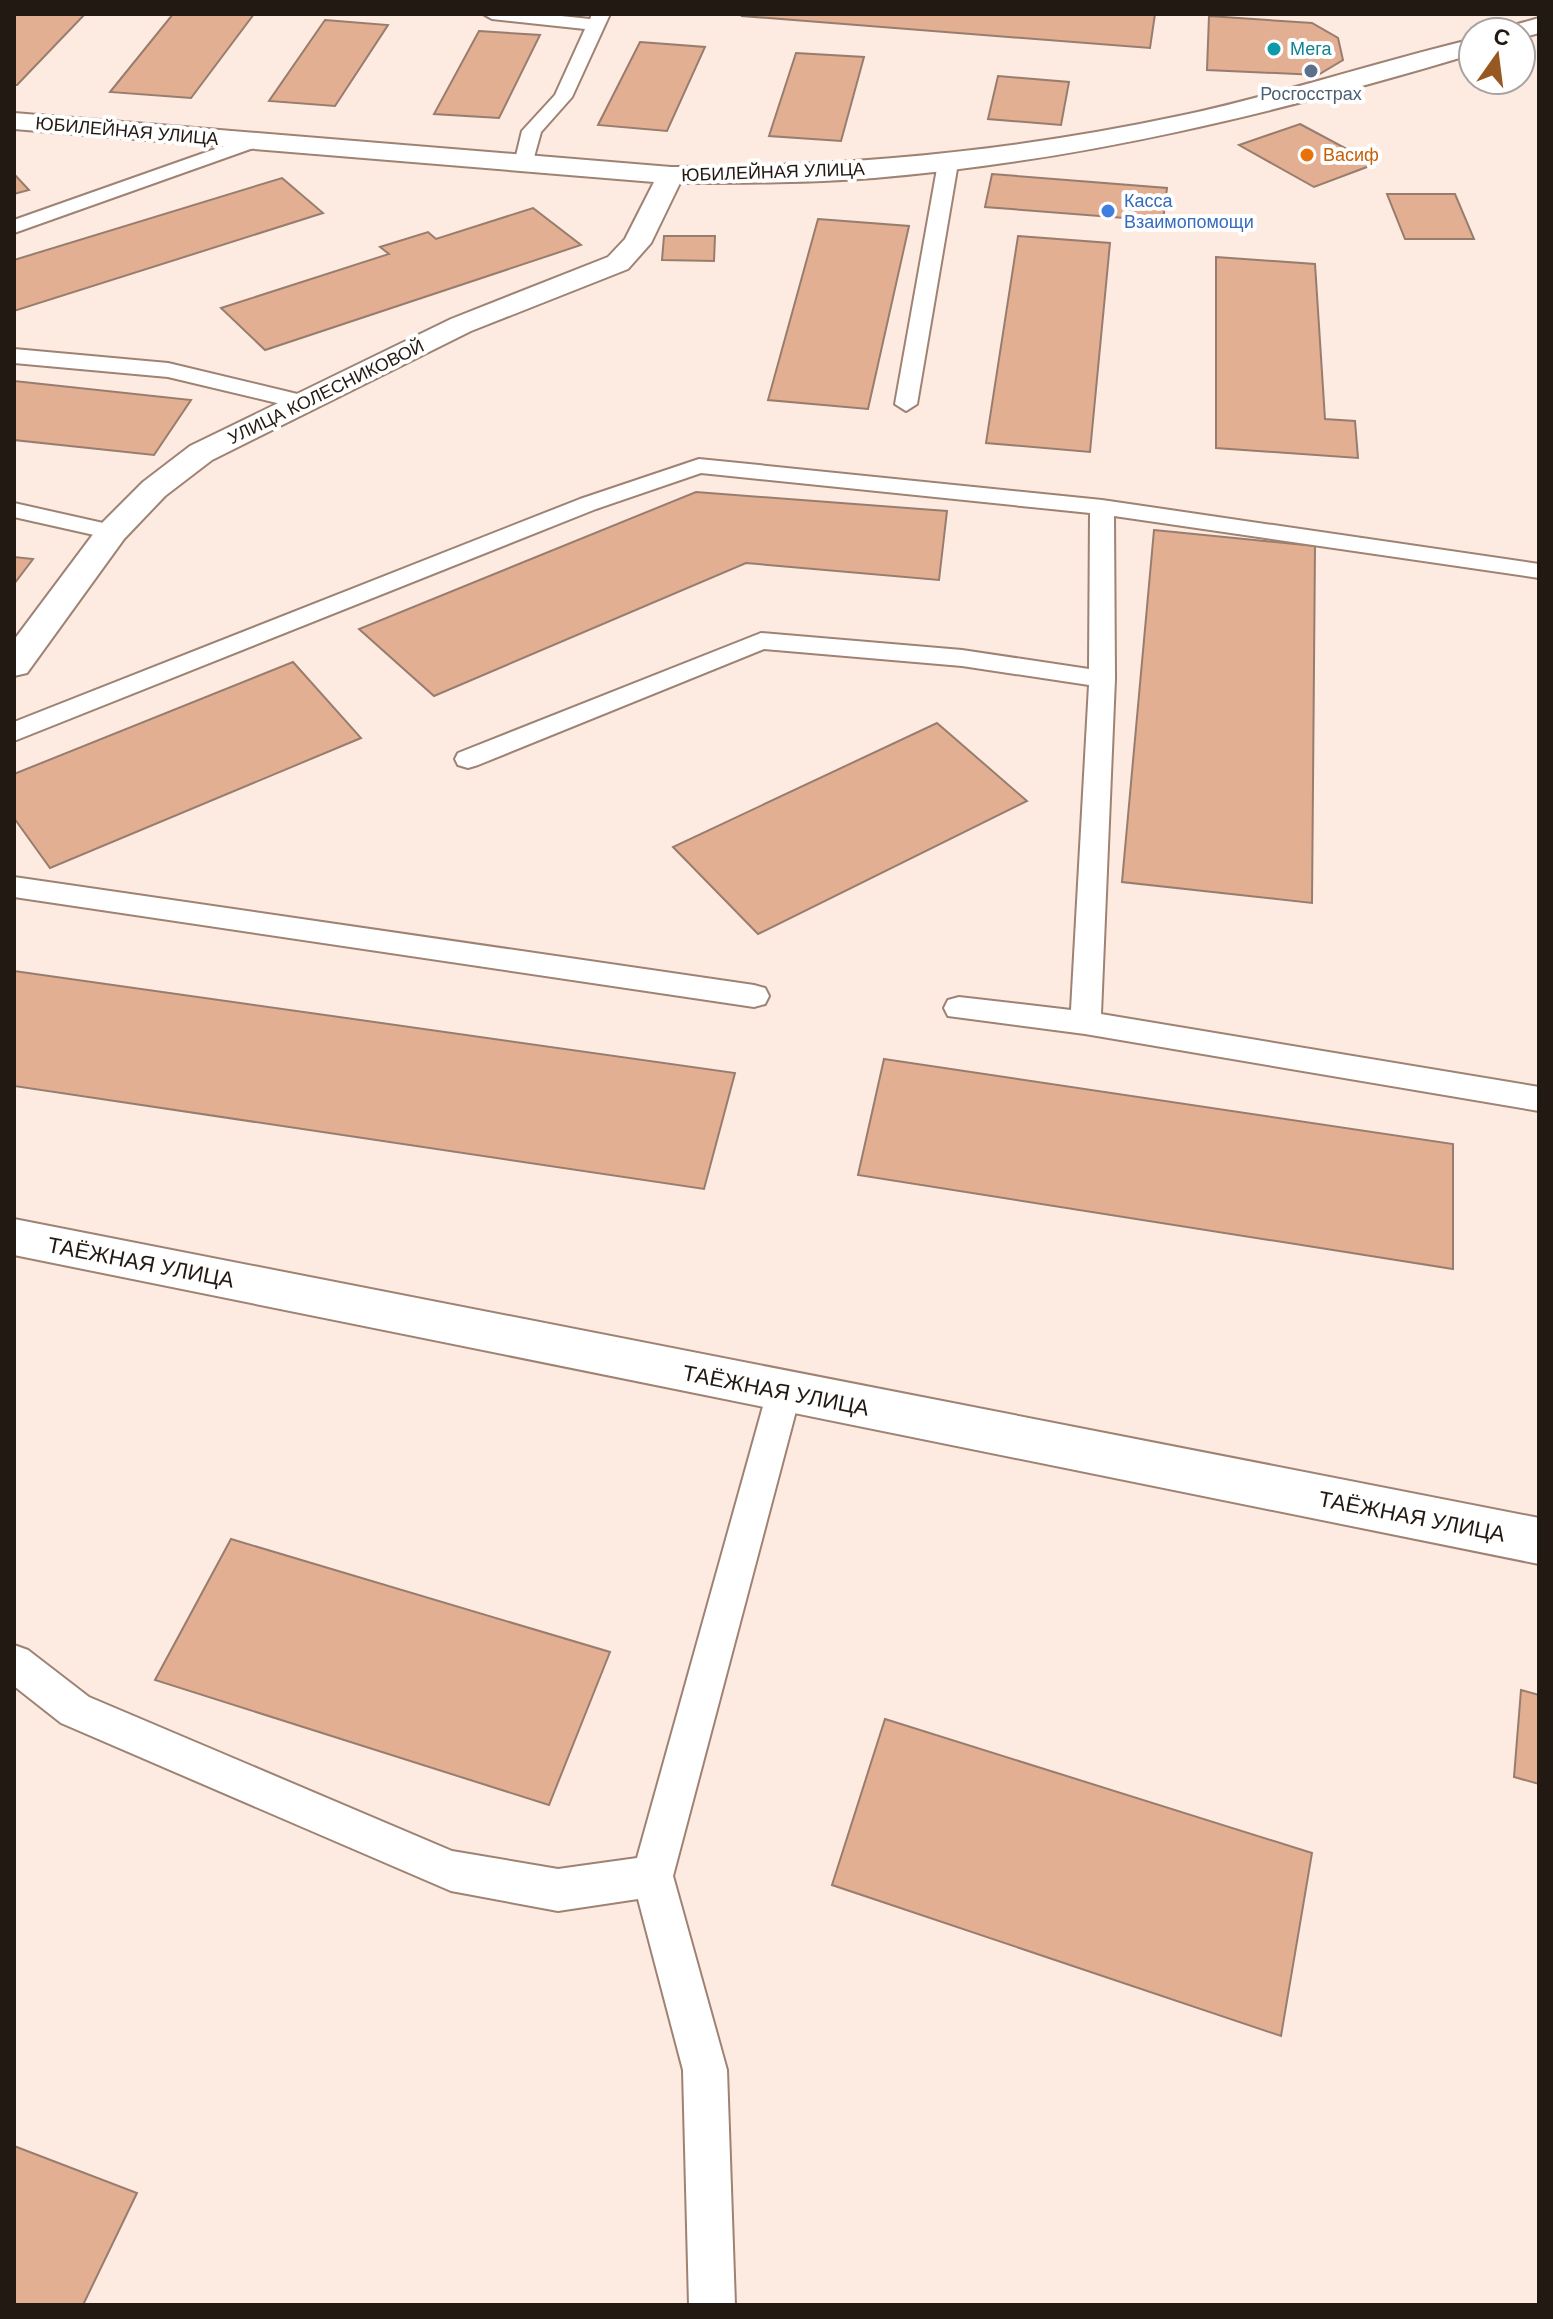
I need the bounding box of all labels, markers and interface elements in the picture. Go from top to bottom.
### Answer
north arrow [1457,16,1537,96]
text: С [1491,23,1513,51]
place label: Мега [1290,39,1332,59]
marker: Мега [1265,40,1283,58]
marker: Росгосстрах [1302,62,1320,80]
place label: Росгосстрах [1260,84,1362,104]
street label: ЮБИЛЕЙНАЯ УЛИЦА [35,112,219,149]
place label: Васиф [1323,145,1379,165]
marker: Васиф [1298,146,1316,164]
street label: ЮБИЛЕЙНАЯ УЛИЦА [681,158,865,185]
place label: Касса Взаимопомощи [1124,191,1254,232]
marker: Касса Взаимопомощи [1099,202,1117,220]
street label: УЛИЦА КОЛЕСНИКОВОЙ [224,335,427,448]
street label: ТАЁЖНАЯ УЛИЦА [46,1232,237,1293]
street label: ТАЁЖНАЯ УЛИЦА [681,1360,872,1421]
street label: ТАЁЖНАЯ УЛИЦА [1317,1486,1508,1547]

